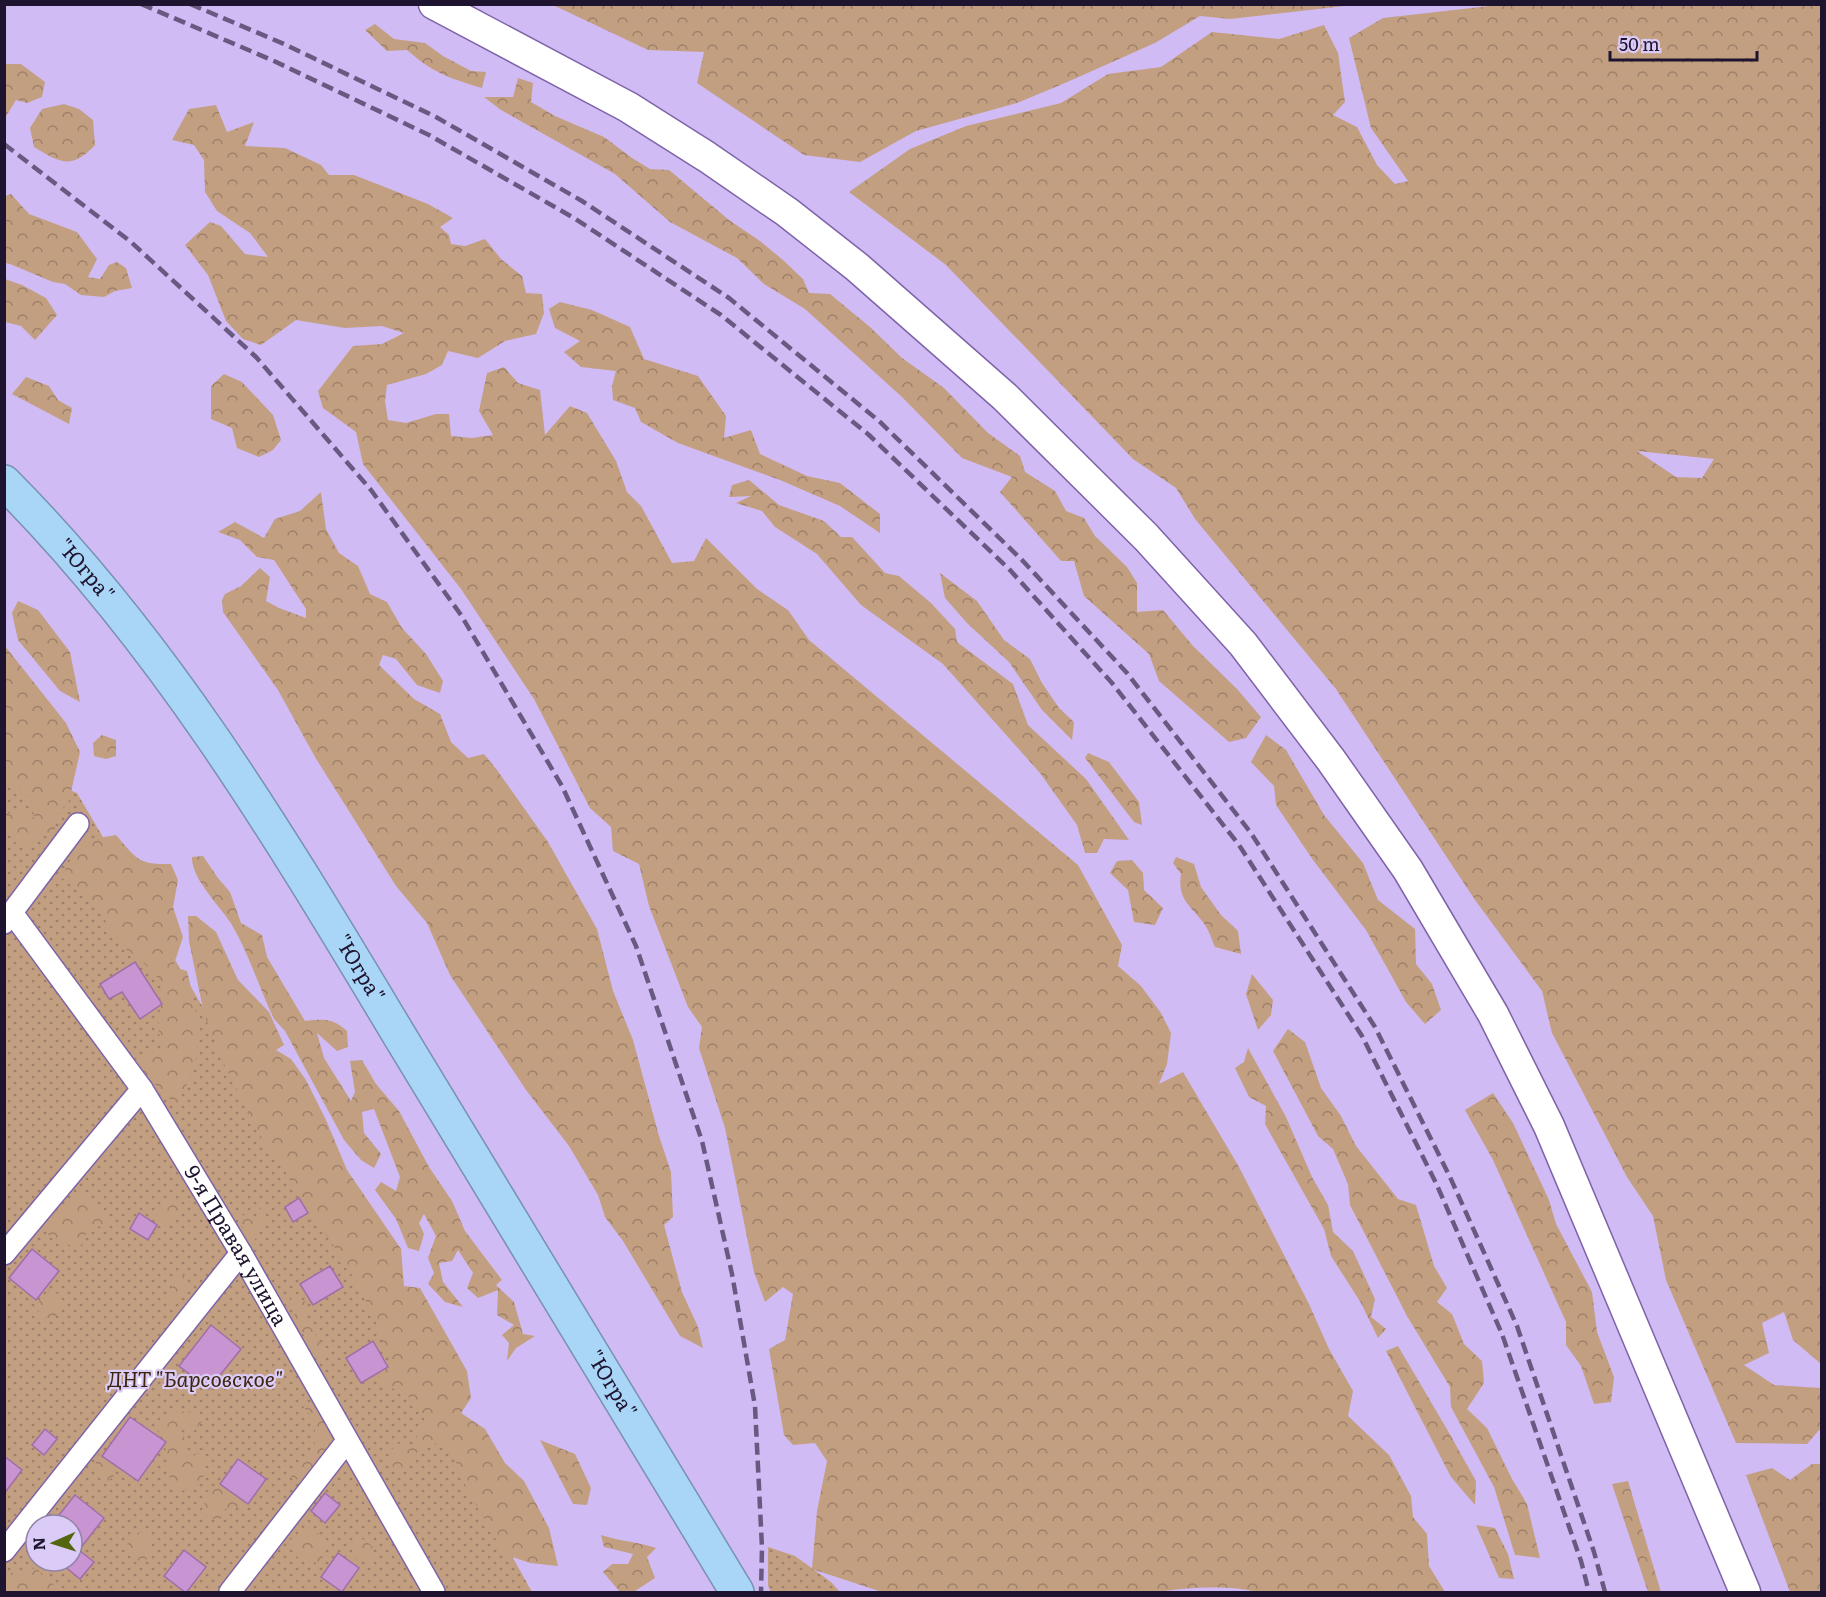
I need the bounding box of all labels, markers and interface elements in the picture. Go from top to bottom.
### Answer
scale bar [1610,24,1757,62]
text: 50 m [1619,30,1660,57]
street label: "Югра" [51,530,123,607]
street label: "Югра" [329,928,394,1007]
street label: 9-я Правая улица [178,1158,297,1331]
street label: "Югра" [581,1343,646,1423]
park label: ДНТ "Барсовское" [107,1362,283,1393]
north arrow [24,1513,84,1573]
text: N [26,1536,50,1551]

